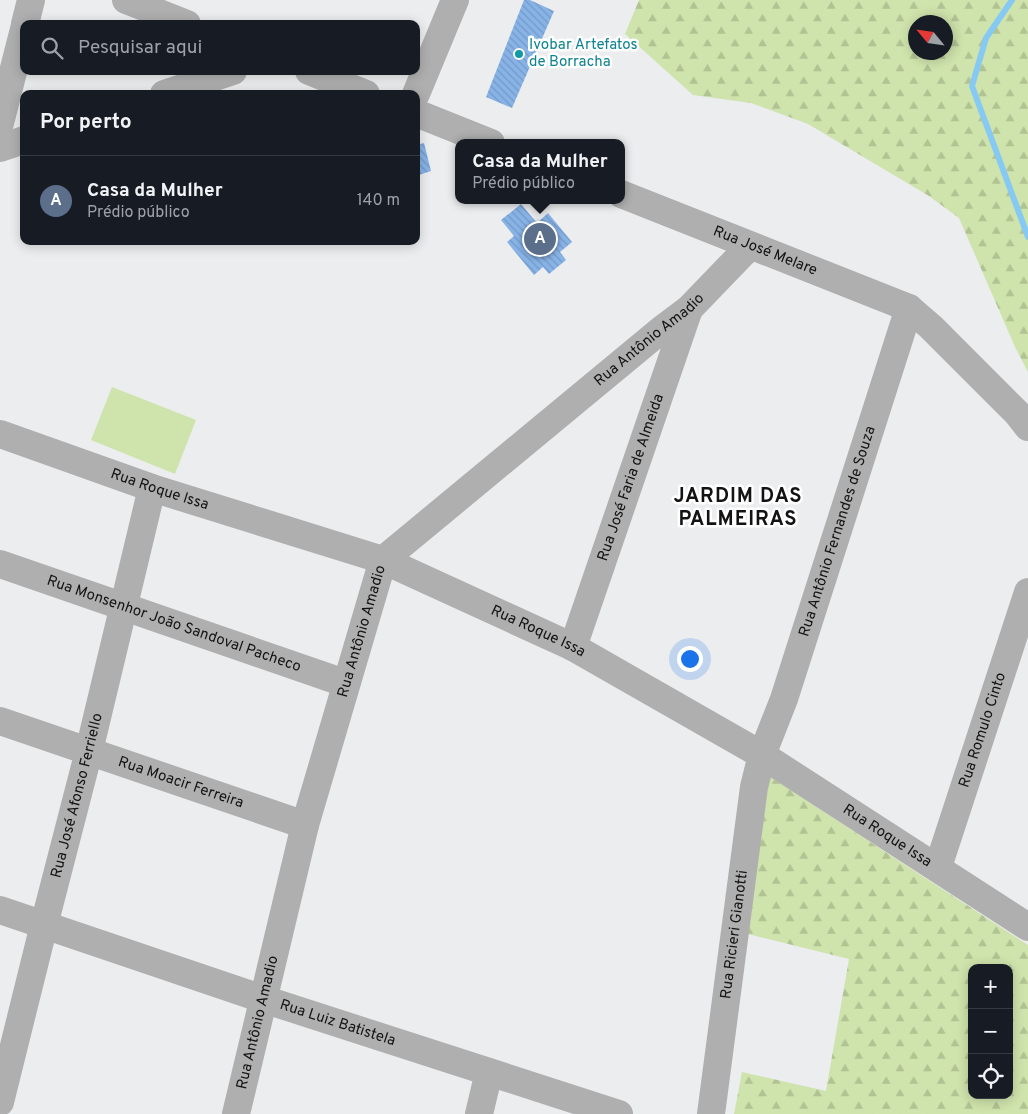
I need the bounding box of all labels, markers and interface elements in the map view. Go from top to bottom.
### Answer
north arrow [908,15,953,60]
search box [20,20,420,75]
icon: search [38,34,66,62]
text: Pesquisar aqui [78,36,202,60]
place label: Ivobar Artefatos de Borracha [529,36,638,72]
marker: Ivobar Artefatos de Borracha [513,48,525,60]
text: Por perto [40,109,132,136]
popup [455,139,625,204]
text: Casa da Mulher [472,150,608,174]
text: Prédio público [472,174,575,194]
text: Casa da Mulher [87,179,223,203]
text: A [50,191,62,211]
text: 140 m [357,191,400,211]
text: Prédio público [87,203,190,223]
pin: A [524,220,556,258]
street label: Rua José Melare [710,222,820,280]
street label: Rua Antônio Amadio [591,289,709,391]
street label: Rua José Faria de Almeida [594,392,669,564]
street label: Rua Antônio Fernandes de Souza [795,424,880,639]
street label: Rua Roque Issa [108,465,211,515]
district label: JARDIM DAS PALMEIRAS [673,484,803,533]
street label: Rua Antônio Amadio [334,563,390,700]
street label: Rua Monsenhor João Sandoval Pacheco [44,571,304,677]
street label: Rua Roque Issa [488,601,589,662]
your location [677,646,703,672]
street label: Rua Romulo Cinto [955,670,1011,790]
street label: Rua José Afonso Ferriello [47,711,107,880]
street label: Rua Moacir Ferreira [116,752,246,813]
street label: Rua Roque Issa [839,800,935,872]
street label: Rua Ricieri Gianotti [717,869,752,1000]
street label: Rua Antônio Amadio [233,954,283,1091]
map controls [968,964,1013,1099]
button: + [968,964,1013,1009]
street label: Rua Luiz Batistela [277,995,398,1051]
button: − [968,1009,1013,1054]
button: locate [968,1054,1013,1099]

